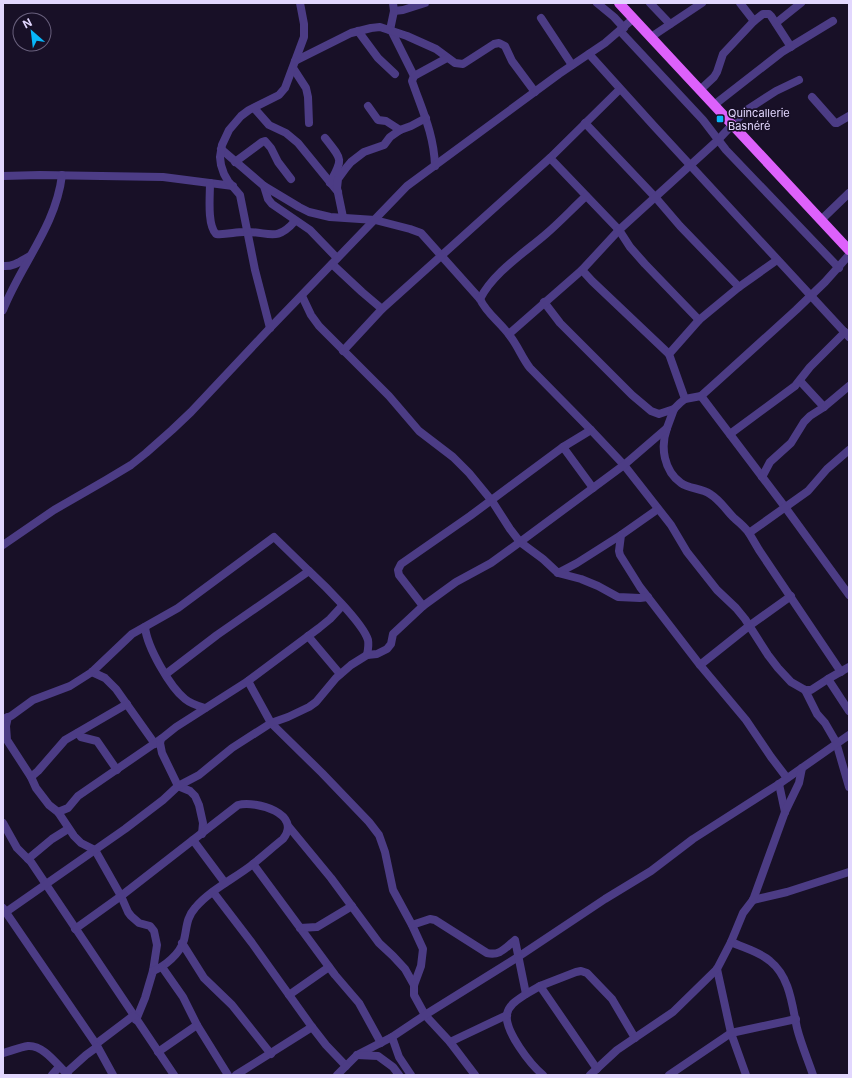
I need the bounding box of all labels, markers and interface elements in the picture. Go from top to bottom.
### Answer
north arrow [12,12,52,52]
text: N [20,15,34,31]
place label: Quincallerie Basnéré [728,106,790,133]
marker: Quincallerie Basnéré [715,114,725,124]

